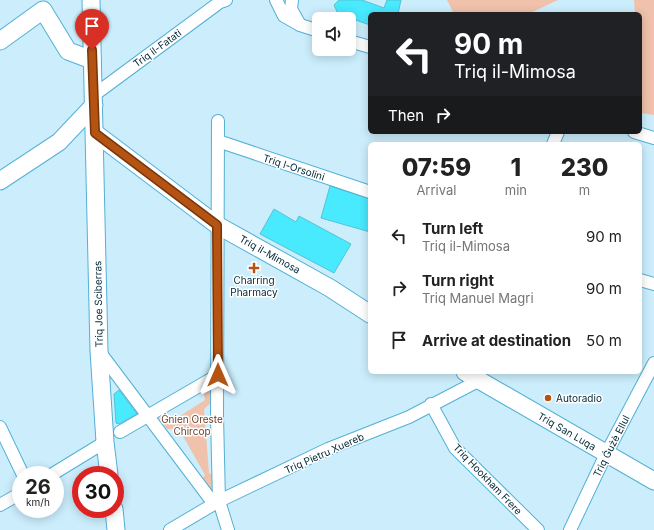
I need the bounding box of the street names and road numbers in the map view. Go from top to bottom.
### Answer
street label: Triq il-Fatati [131,27,183,69]
street label: Triq l-Orsolini [262,151,326,183]
street label: Triq il-Mimosa [237,232,303,276]
street label: Triq Joe Sciberras [91,261,105,347]
street label: Triq San Luqa [536,409,598,453]
street label: Triq Ġużè Ellul [590,413,632,479]
street label: Triq Pietru Xuereb [282,430,366,476]
street label: Triq Hookham Frere [451,441,525,517]

